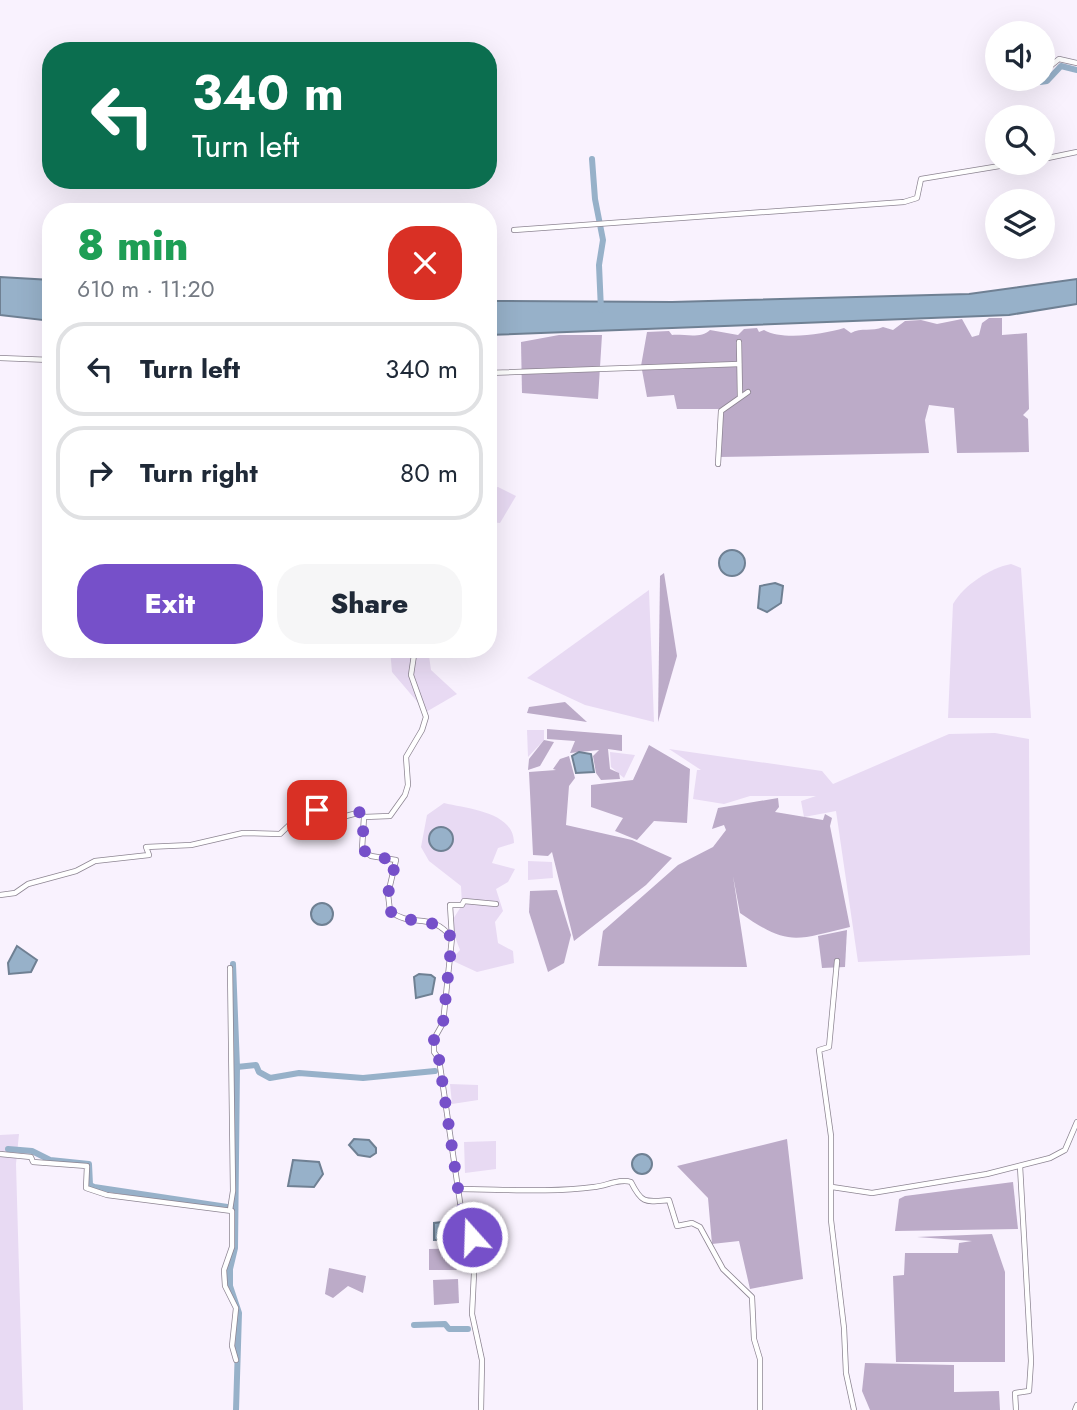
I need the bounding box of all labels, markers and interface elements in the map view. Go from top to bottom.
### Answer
map controls [985,21,1055,259]
button: sound [985,21,1055,91]
text: 340 m [192,58,344,128]
icon: left [77,70,168,161]
button: search [985,105,1055,175]
text: Turn left [192,123,299,169]
button: layers [985,189,1055,259]
text: 8 min [77,215,188,276]
button: close [388,226,462,300]
text: 610 m · 11:20 [77,272,214,306]
icon: left [81,350,119,388]
text: Turn left [140,350,240,388]
text: 340 m [385,350,458,388]
icon: right [81,454,119,492]
text: Turn right [140,454,258,492]
text: 80 m [400,454,458,492]
button: Exit [77,564,263,644]
button: Share [277,564,462,644]
pin [287,780,347,840]
icon: arrive [298,791,336,829]
position arrow [435,1200,509,1274]

